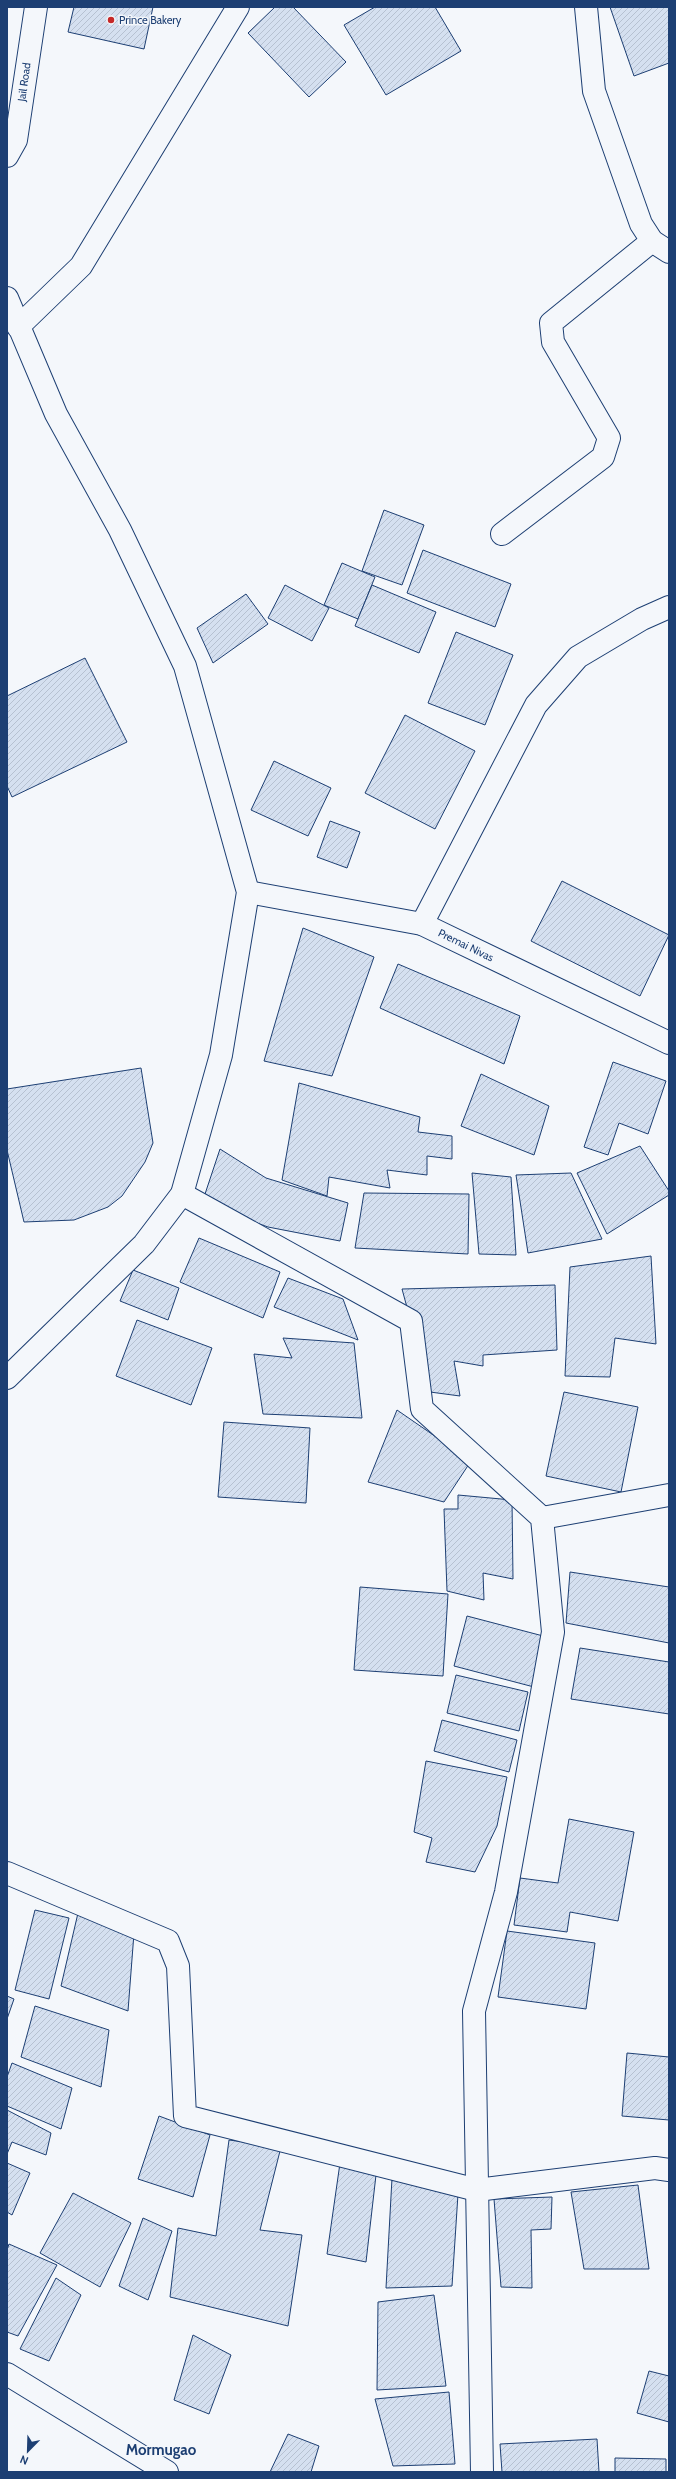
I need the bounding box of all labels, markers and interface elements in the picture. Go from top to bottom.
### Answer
place label: Prince Bakery [119,13,182,27]
marker: Prince Bakery [106,15,116,25]
street label: Jail Road [14,62,34,103]
street label: Premai Nivas [436,926,496,965]
north arrow [8,2431,48,2471]
district label: Mormugao [126,2441,197,2459]
text: N [18,2452,30,2468]

